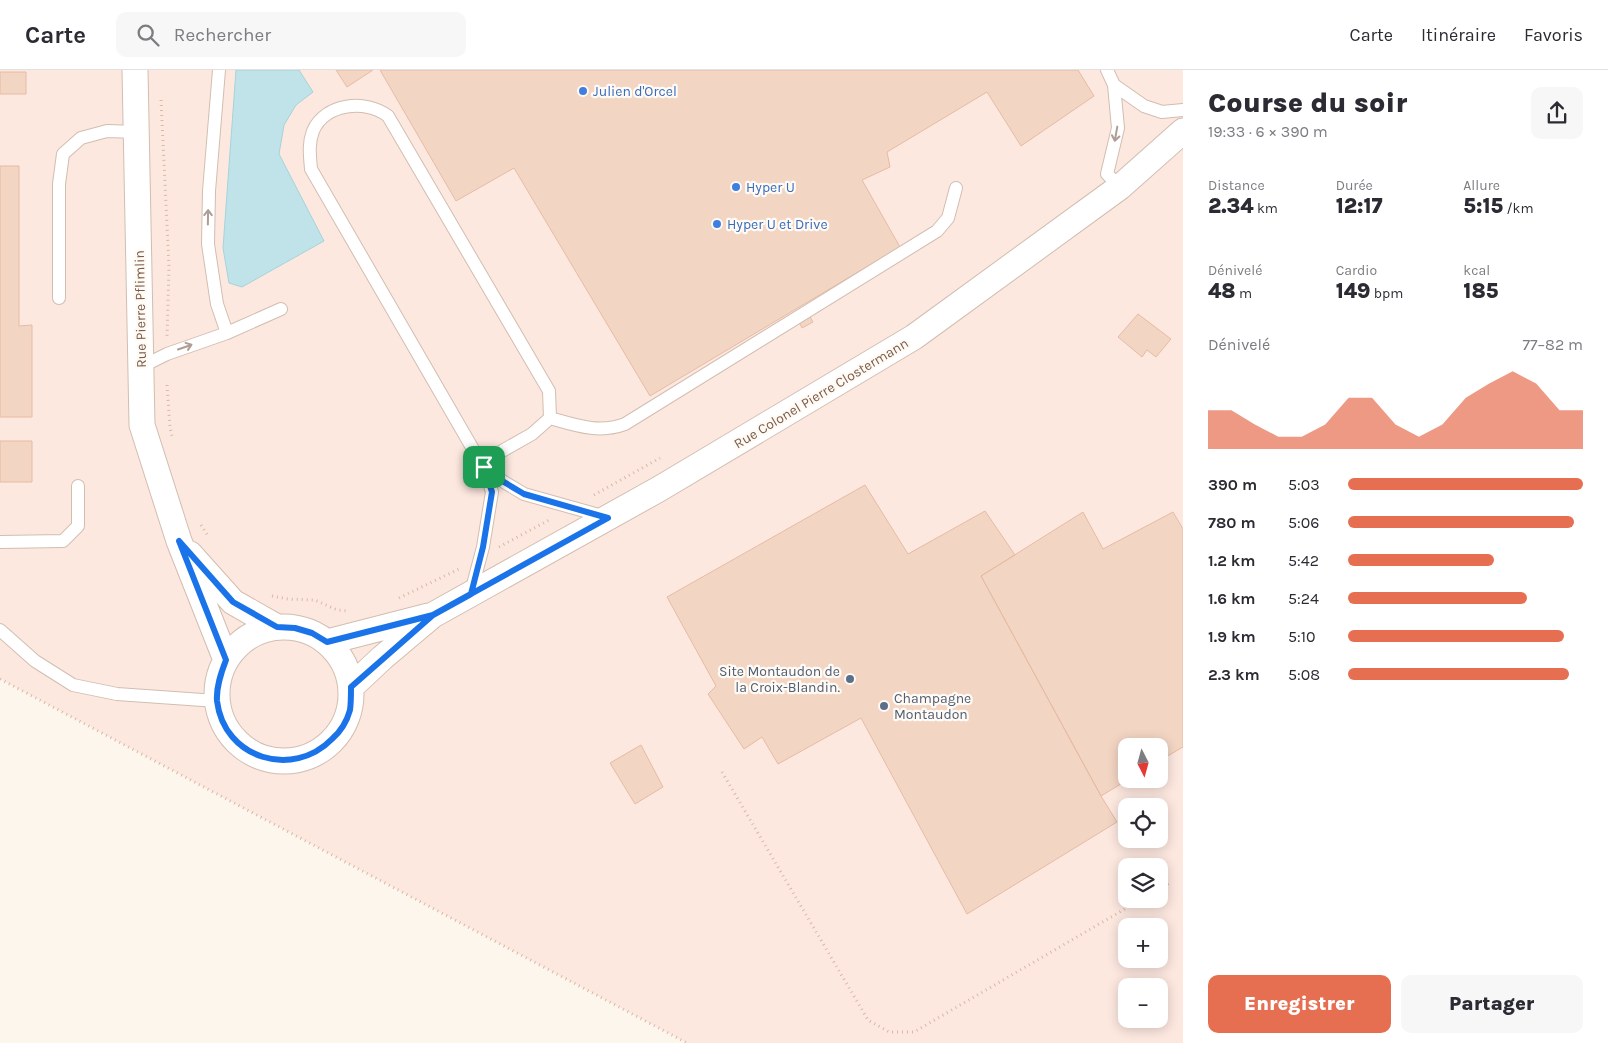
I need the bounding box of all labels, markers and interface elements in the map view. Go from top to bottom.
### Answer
search box [116,12,466,57]
text: Carte [25,21,86,49]
icon: search [134,21,162,49]
text: Rechercher [174,24,271,46]
text: Carte [1350,24,1393,46]
text: Itinéraire [1421,24,1496,46]
text: Favoris [1524,24,1583,46]
place label: Julien d'Orcel [593,83,677,100]
marker: Julien d'Orcel [577,85,589,97]
text: Course du soir [1208,86,1407,119]
button: share [1531,87,1583,139]
text: 19:33 · 6 × 390 m [1208,122,1328,141]
one-way arrow [1111,125,1121,141]
text: Distance [1208,177,1265,194]
text: Durée [1336,177,1373,194]
text: Allure [1463,177,1500,194]
place label: Hyper U [746,179,795,196]
marker: Hyper U [730,181,742,193]
text: 2.34 [1208,194,1254,218]
text: 12:17 [1336,194,1383,218]
text: 5:15 [1463,194,1503,218]
text: km [1254,200,1278,217]
text: /km [1503,200,1534,217]
one-way arrow [204,210,213,226]
place label: Hyper U et Drive [727,216,828,233]
marker: Hyper U et Drive [711,218,723,230]
street label: Rue Pierre Pflimlin [131,250,150,368]
text: Dénivelé [1208,262,1262,279]
text: Cardio [1336,262,1377,279]
text: kcal [1463,262,1490,279]
text: 48 [1208,279,1236,303]
text: 149 [1336,279,1371,303]
text: 185 [1463,279,1498,303]
text: m [1236,285,1252,302]
text: bpm [1371,285,1403,302]
street label: Rue Colonel Pierre Clostermann [731,334,912,452]
text: Dénivelé [1208,335,1270,354]
text: 77–82 m [1523,335,1583,354]
one-way arrow [177,342,193,352]
pin [463,446,505,488]
icon: arrive [470,453,498,481]
text: 390 m [1208,475,1257,494]
text: 5:03 [1288,475,1320,494]
text: 780 m [1208,513,1256,532]
text: 5:06 [1288,513,1319,532]
text: 1.2 km [1208,551,1256,570]
text: 5:42 [1288,551,1319,570]
text: 1.6 km [1208,589,1256,608]
text: 5:24 [1288,589,1319,608]
text: 1.9 km [1208,627,1256,646]
text: 5:10 [1288,627,1316,646]
place label: Site Montaudon de la Croix-Blandin. [719,663,840,696]
text: 2.3 km [1208,665,1260,684]
text: 5:08 [1288,665,1320,684]
marker: Site Montaudon de la Croix-Blandin. [844,673,856,685]
place label: Champagne Montaudon [894,690,971,723]
marker: Champagne Montaudon [878,700,890,712]
north arrow [1118,738,1168,788]
map controls [1118,738,1168,1028]
button: locate [1118,798,1168,848]
button: layers [1118,858,1168,908]
button: + [1118,918,1168,968]
button: Enregistrer [1208,975,1391,1033]
button: Partager [1401,975,1583,1033]
button: − [1118,978,1168,1028]

